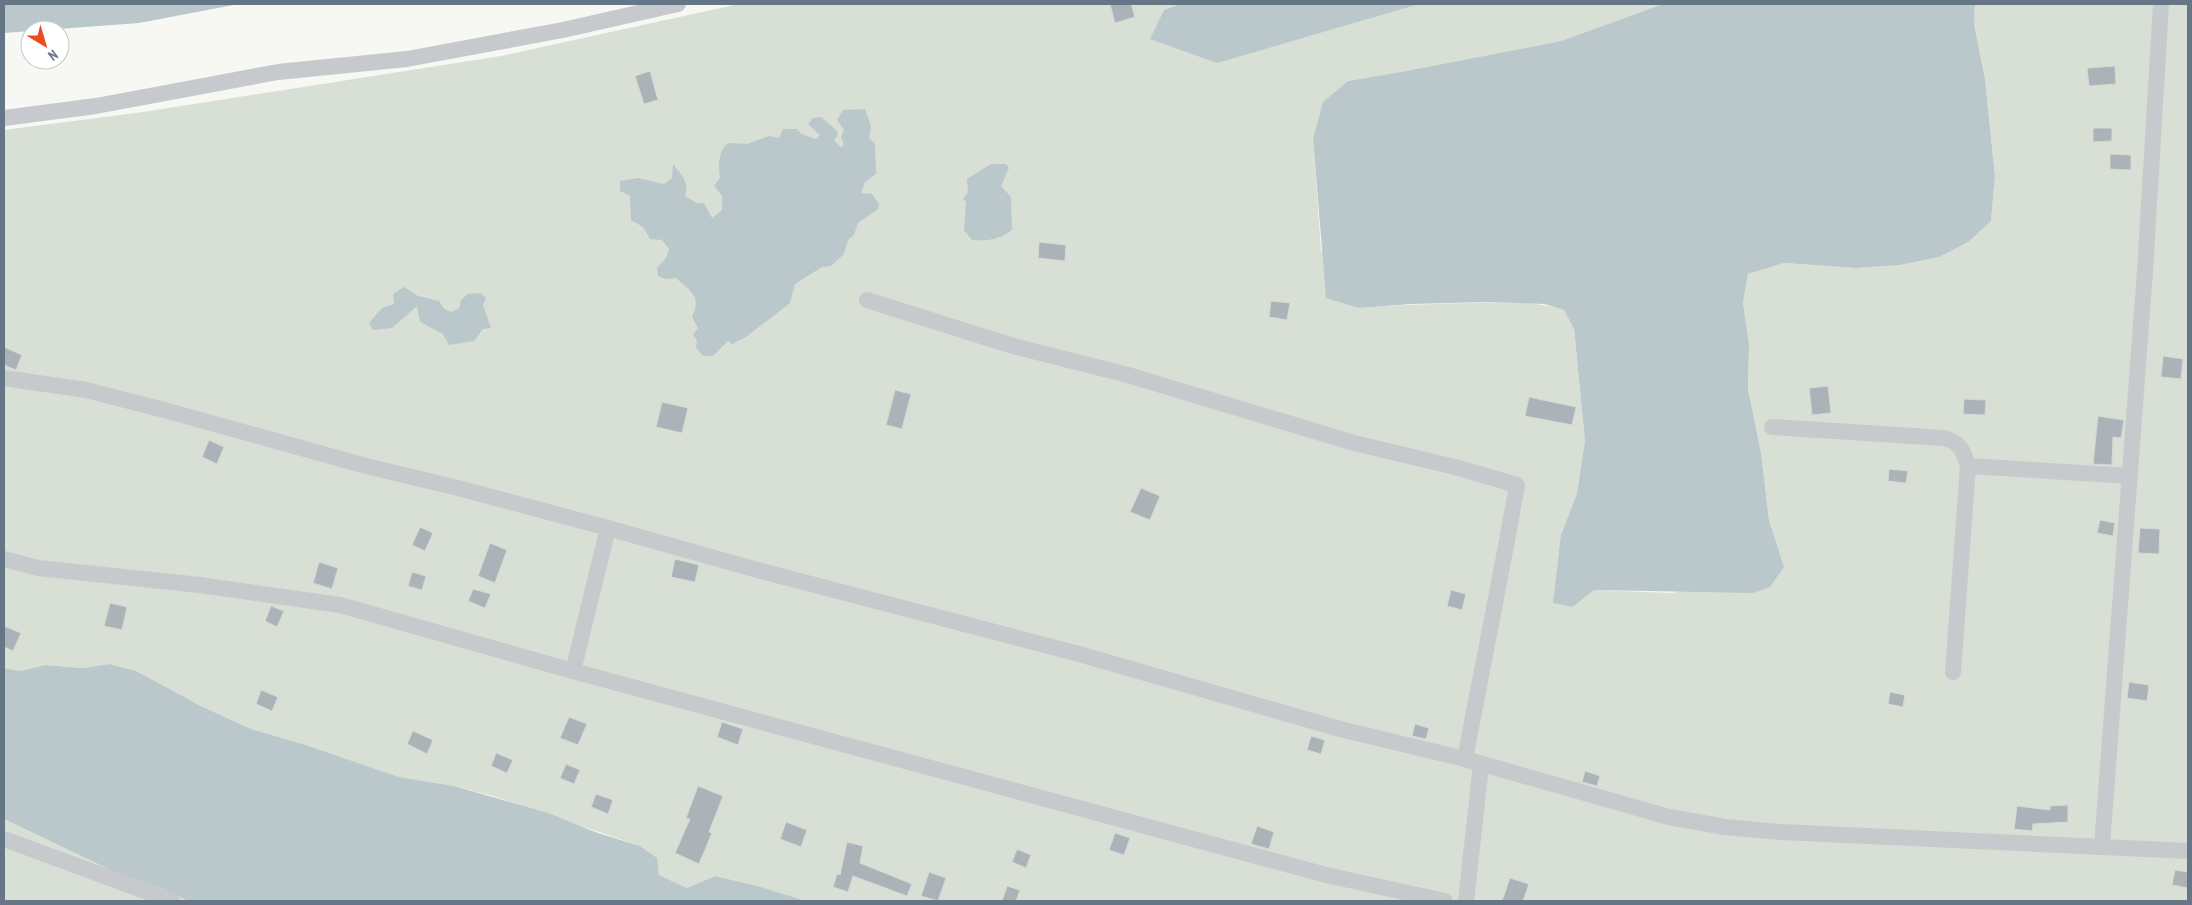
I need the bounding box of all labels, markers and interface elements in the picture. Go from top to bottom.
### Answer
north arrow [20,20,70,70]
text: N [44,46,62,65]

